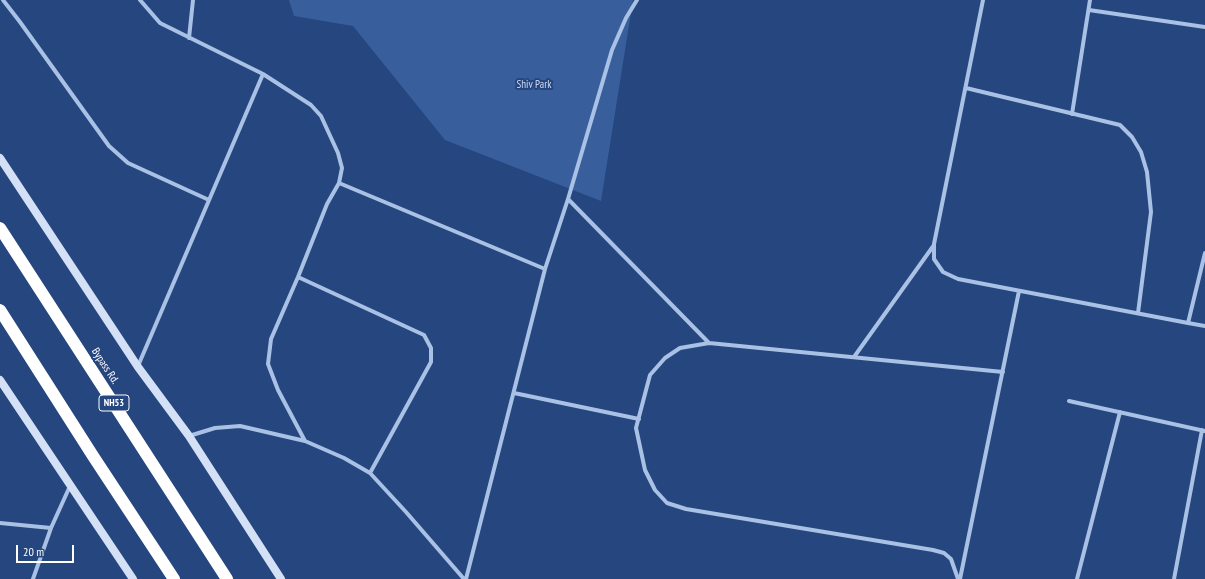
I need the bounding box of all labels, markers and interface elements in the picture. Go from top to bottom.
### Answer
park label: Shiv Park [517,78,551,92]
street label: Bypass Rd. [88,346,122,386]
road number: NH53 [99,395,129,411]
scale bar [18,537,76,563]
text: 20 m [23,544,44,559]

